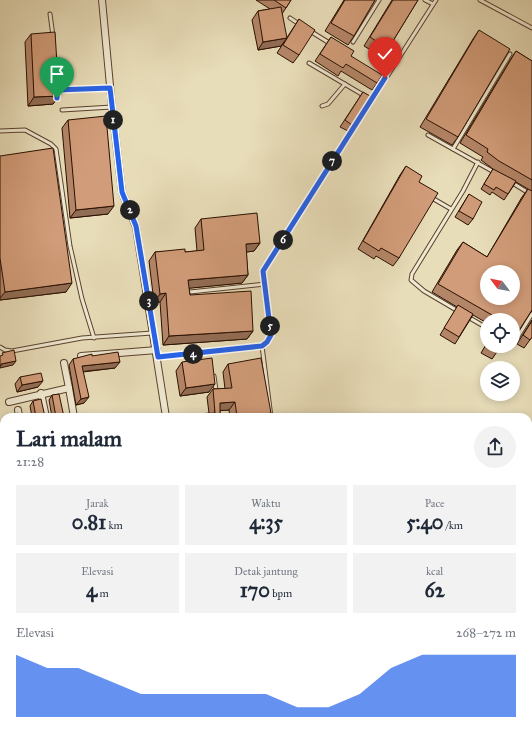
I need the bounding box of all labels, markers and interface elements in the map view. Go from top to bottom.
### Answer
pin [368,37,402,78]
icon: check [374,43,396,65]
pin [40,57,74,98]
icon: arrive [46,63,68,85]
pin: 1 [103,110,123,130]
text: 1 [111,113,115,126]
pin: 7 [322,151,342,171]
text: 7 [329,154,335,167]
pin: 2 [120,200,140,220]
text: 2 [127,203,133,216]
pin: 6 [273,230,293,250]
text: 6 [280,233,286,246]
north arrow [480,265,520,305]
map controls [480,265,520,401]
pin: 3 [139,291,159,311]
text: 3 [147,294,151,307]
button: locate [480,313,520,353]
pin: 5 [260,316,280,336]
text: 5 [267,319,273,332]
pin: 4 [183,344,203,364]
text: 4 [190,347,196,360]
button: layers [480,361,520,401]
text: Lari malam [16,425,122,452]
button: share [474,426,516,468]
text: 21:28 [16,454,44,470]
text: Jarak [86,497,109,510]
text: Waktu [251,497,281,510]
text: Pace [425,497,445,510]
text: 0.81 [72,510,106,534]
text: 4:35 [249,510,283,534]
text: 5:40 [406,510,443,534]
text: km [106,519,123,532]
text: /km [443,519,463,532]
text: Elevasi [81,565,113,578]
text: Detak jantung [234,565,298,578]
text: kcal [426,565,443,578]
text: 4 [86,578,97,602]
text: 170 [240,578,270,602]
text: 62 [425,578,445,602]
text: m [97,587,109,600]
text: bpm [270,587,292,600]
text: Elevasi [16,625,54,641]
text: 268–272 m [456,625,516,641]

